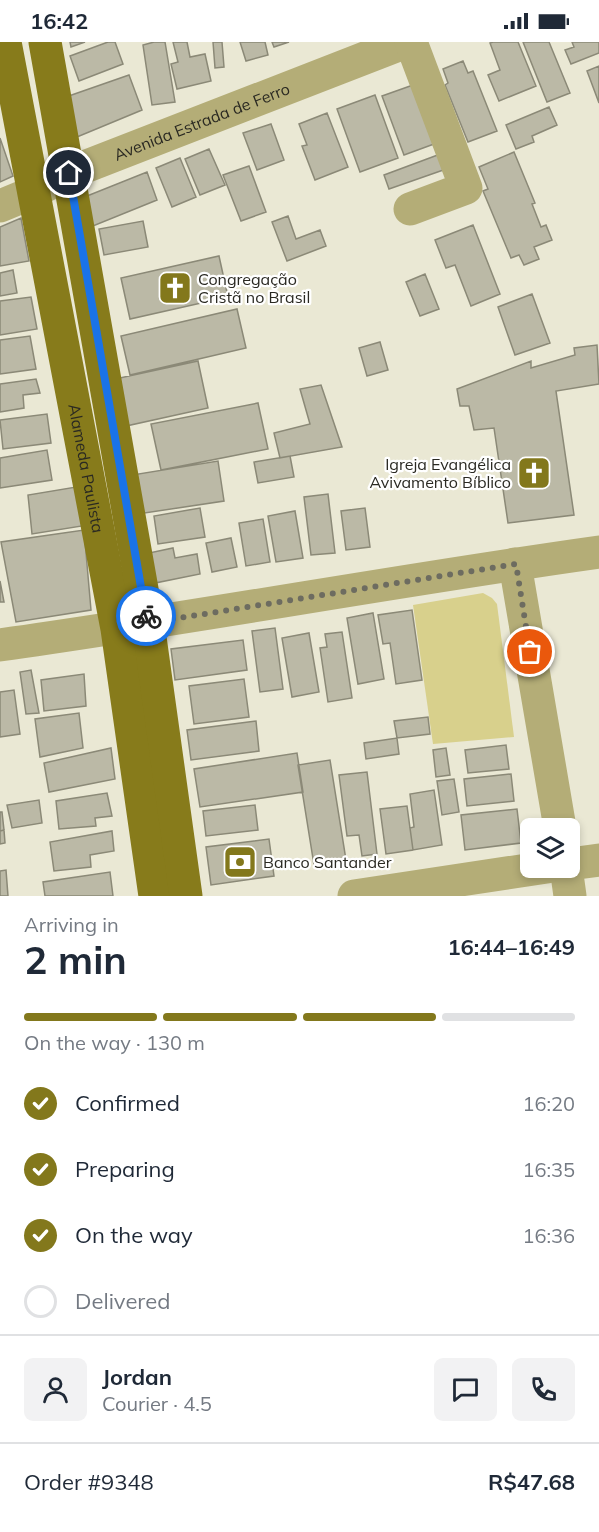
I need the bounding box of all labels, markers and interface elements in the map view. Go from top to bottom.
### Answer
text: 16:42 [30,7,88,35]
street label: Avenida Estrada de Ferro [111,78,293,165]
pin [43,147,94,198]
icon: home [52,156,85,189]
place label: Congregação Cristã no Brasil [198,269,310,307]
church icon: Congregação Cristã no Brasil [157,270,193,306]
street label: Alameda Paulista [64,402,108,535]
place label: Igreja Evangélica Avivamento Bíblico [370,454,511,492]
church icon: Igreja Evangélica Avivamento Bíblico [516,455,552,491]
courier [116,586,176,646]
icon: bike [130,600,163,633]
pin [504,626,555,677]
icon: bag [513,635,546,668]
map controls [520,818,580,878]
button: layers [520,818,580,878]
bank icon: Banco Santander [222,844,258,880]
place label: Banco Santander [263,852,392,872]
text: Arriving in [24,912,119,937]
text: 16:44–16:49 [447,933,575,961]
text: 2 min [24,935,127,984]
text: On the way · 130 m [24,1030,205,1055]
icon: check [24,1087,57,1120]
text: Confirmed [75,1089,180,1117]
text: 16:20 [522,1091,575,1116]
icon: check [24,1153,57,1186]
text: Preparing [75,1155,175,1183]
text: 16:35 [522,1157,575,1182]
icon: check [24,1219,57,1252]
text: On the way [75,1221,193,1249]
text: 16:36 [522,1223,575,1248]
text: Delivered [75,1287,170,1315]
button: person [24,1358,87,1421]
button: chat [434,1358,497,1421]
button: phone [512,1358,575,1421]
text: Jordan [102,1363,172,1391]
text: Courier · 4.5 [102,1391,212,1416]
text: Order #9348 [24,1468,154,1496]
text: R$47.68 [488,1468,575,1496]

